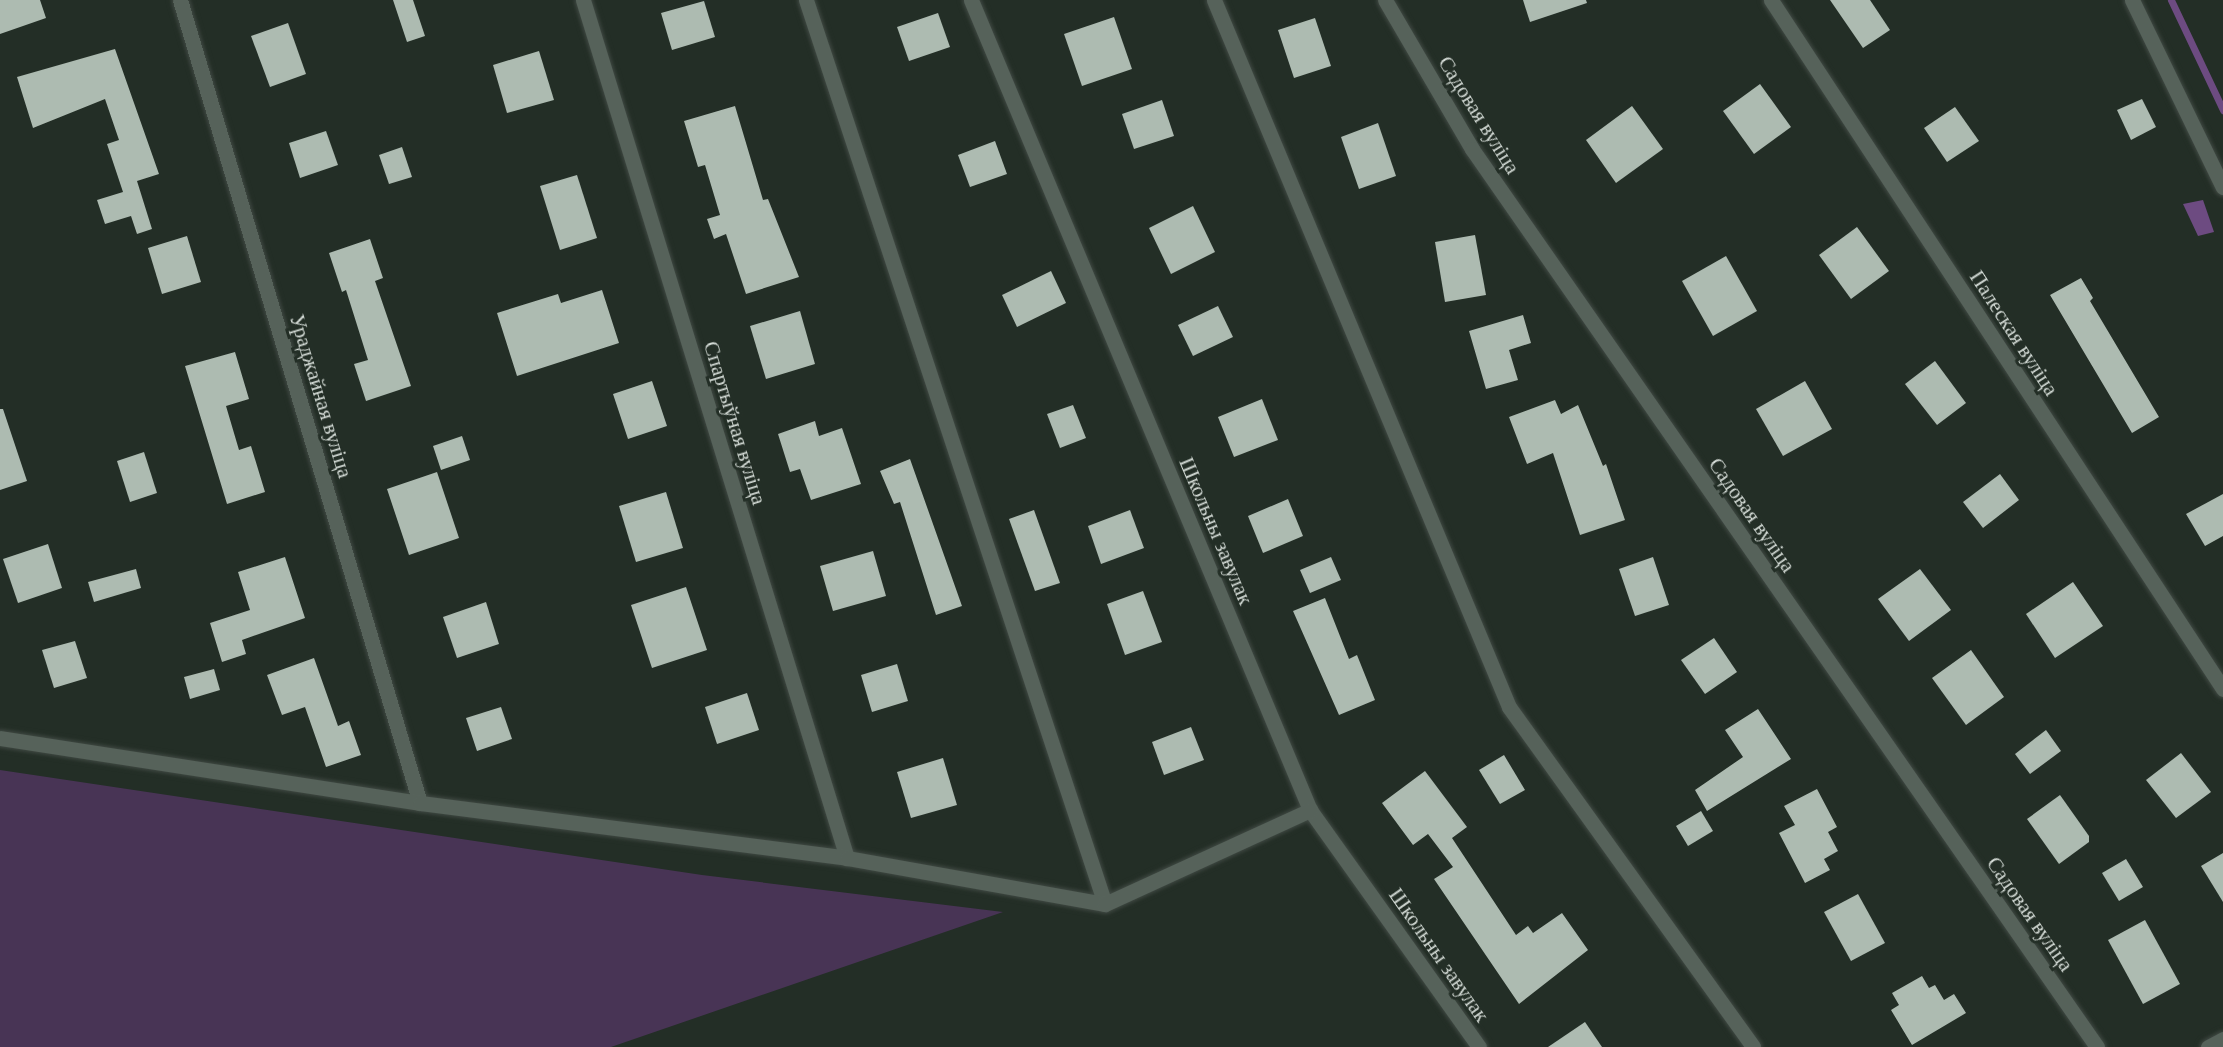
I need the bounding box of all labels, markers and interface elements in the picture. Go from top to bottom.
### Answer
street label: Садовая вуліца [1433,51,1525,179]
street label: Палеская вуліца [1964,266,2064,400]
street label: Ураджайная вуліца [284,311,358,481]
street label: Спартыўная вуліца [698,338,772,508]
street label: Садовая вуліца [1703,453,1801,577]
street label: Школьны завулак [1174,454,1258,608]
street label: Садовая вуліца [1981,852,2079,976]
street label: Школьны завулак [1383,883,1495,1027]

